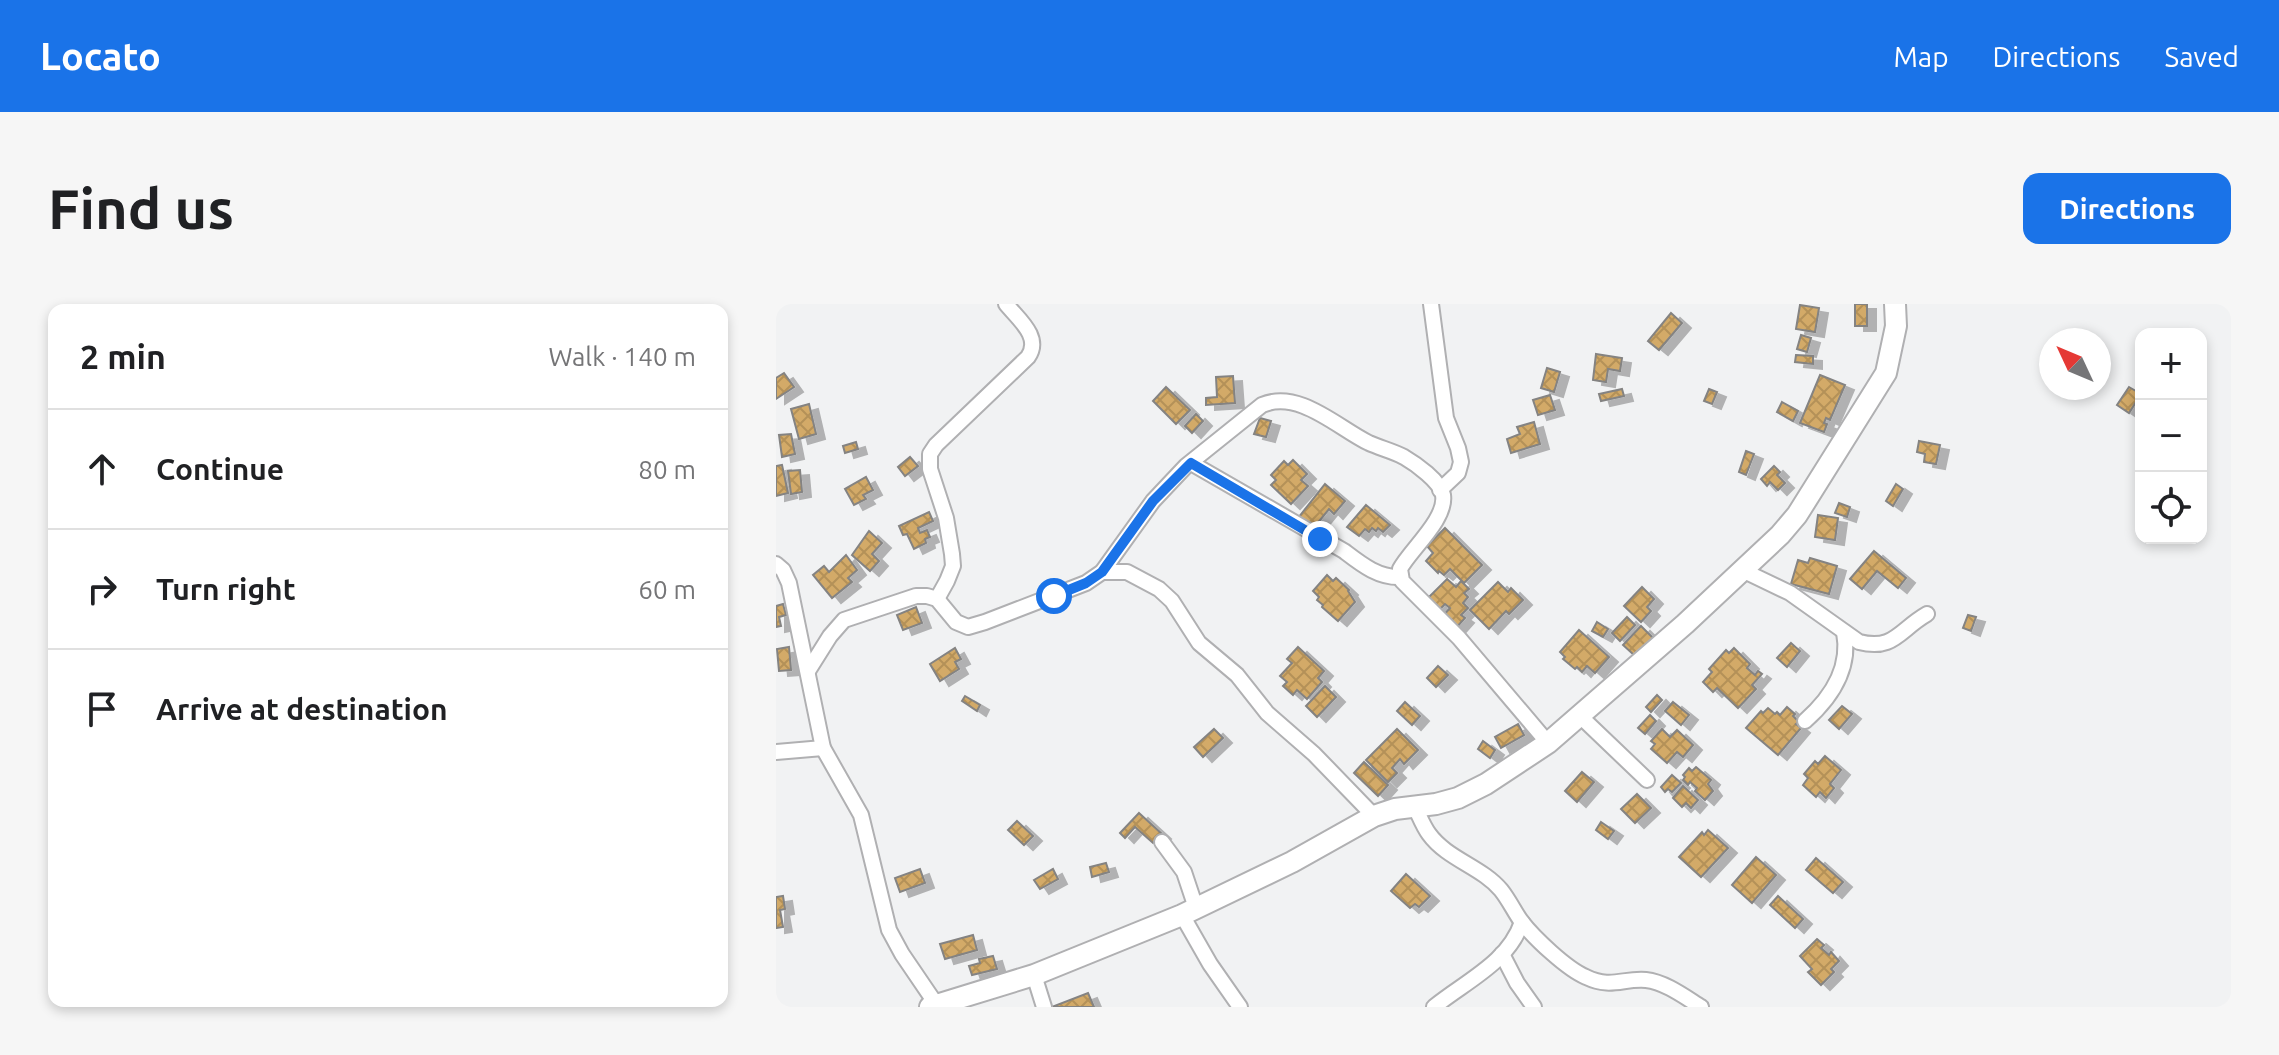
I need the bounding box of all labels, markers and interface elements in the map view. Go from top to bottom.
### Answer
text: Locato [40,35,161,77]
text: Map [1893,41,1949,72]
text: Directions [1993,41,2120,72]
text: Saved [2164,41,2239,72]
button: Directions [2023,173,2231,244]
text: Find us [48,177,234,240]
north arrow [2039,328,2111,400]
map controls [2135,328,2207,544]
button: + [2135,328,2207,400]
text: 2 min [80,337,166,375]
text: Walk · 140 m [548,342,696,371]
button: − [2135,400,2207,472]
icon: ahead [80,447,124,491]
text: Continue [156,452,284,486]
text: 80 m [638,455,696,484]
button: locate [2135,472,2207,544]
route end [1302,521,1338,557]
icon: right [80,567,124,611]
text: Turn right [156,572,296,606]
text: 60 m [638,575,696,604]
route start [1036,578,1072,614]
icon: arrive [80,687,124,731]
text: Arrive at destination [156,692,448,726]

